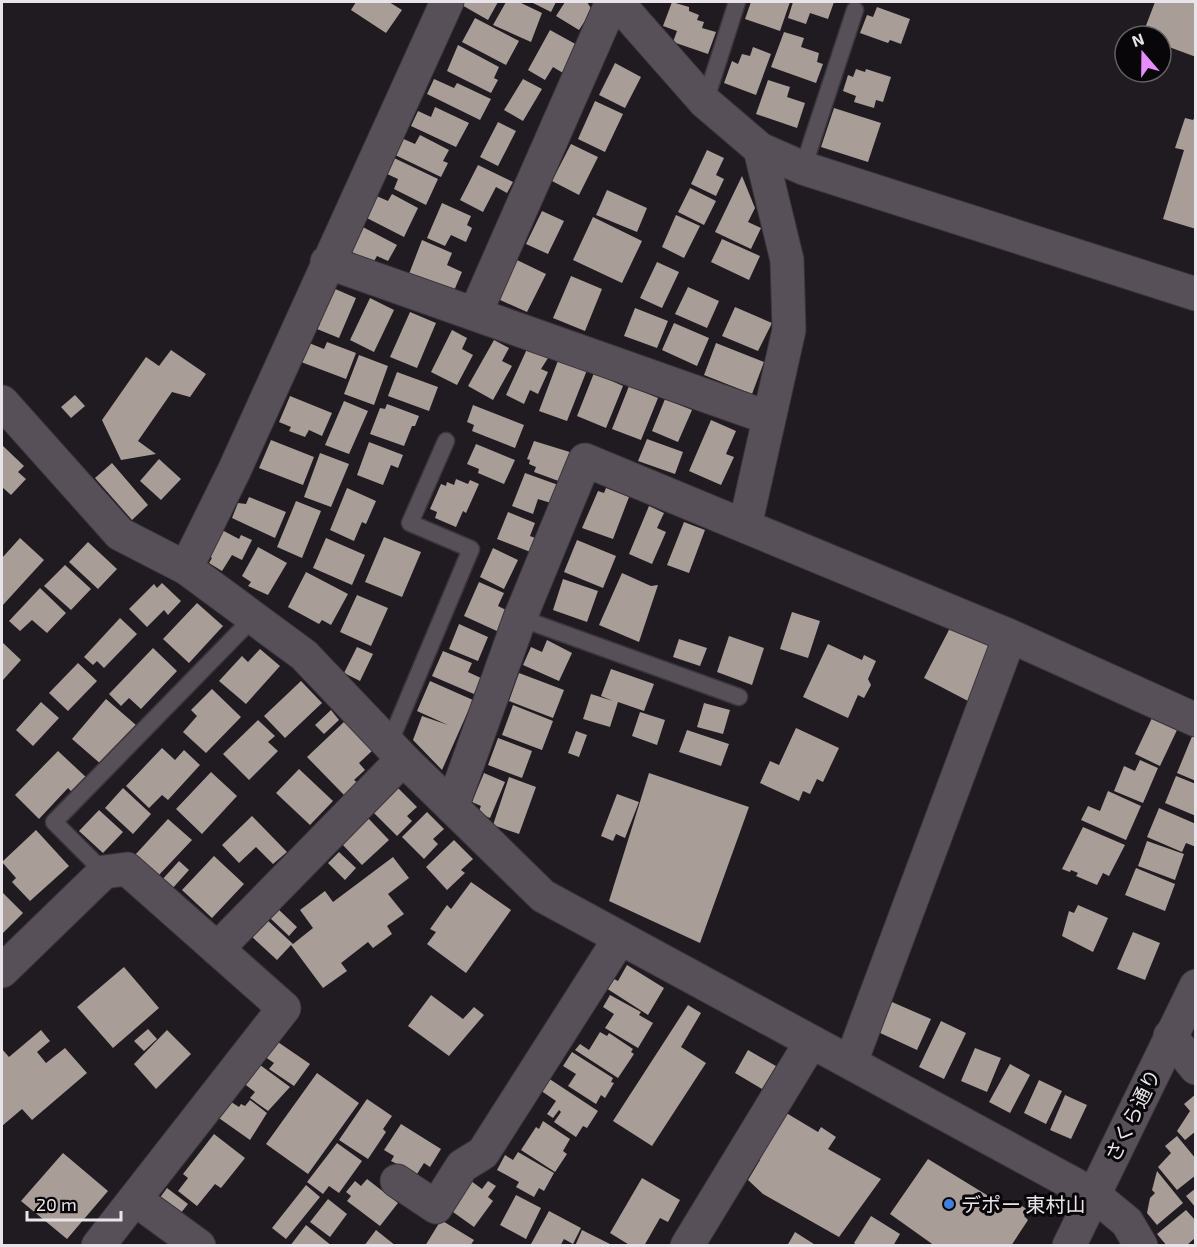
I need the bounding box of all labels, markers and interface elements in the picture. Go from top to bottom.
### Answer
north arrow [1113,24,1173,84]
text: N [1129,29,1146,50]
street label: さくら通り [1099,1065,1165,1165]
scale bar [27,1184,122,1222]
place label: デポー 東村山 [961,1192,1085,1216]
text: 20 m [36,1193,77,1215]
marker: デポー 東村山 [942,1197,956,1211]

